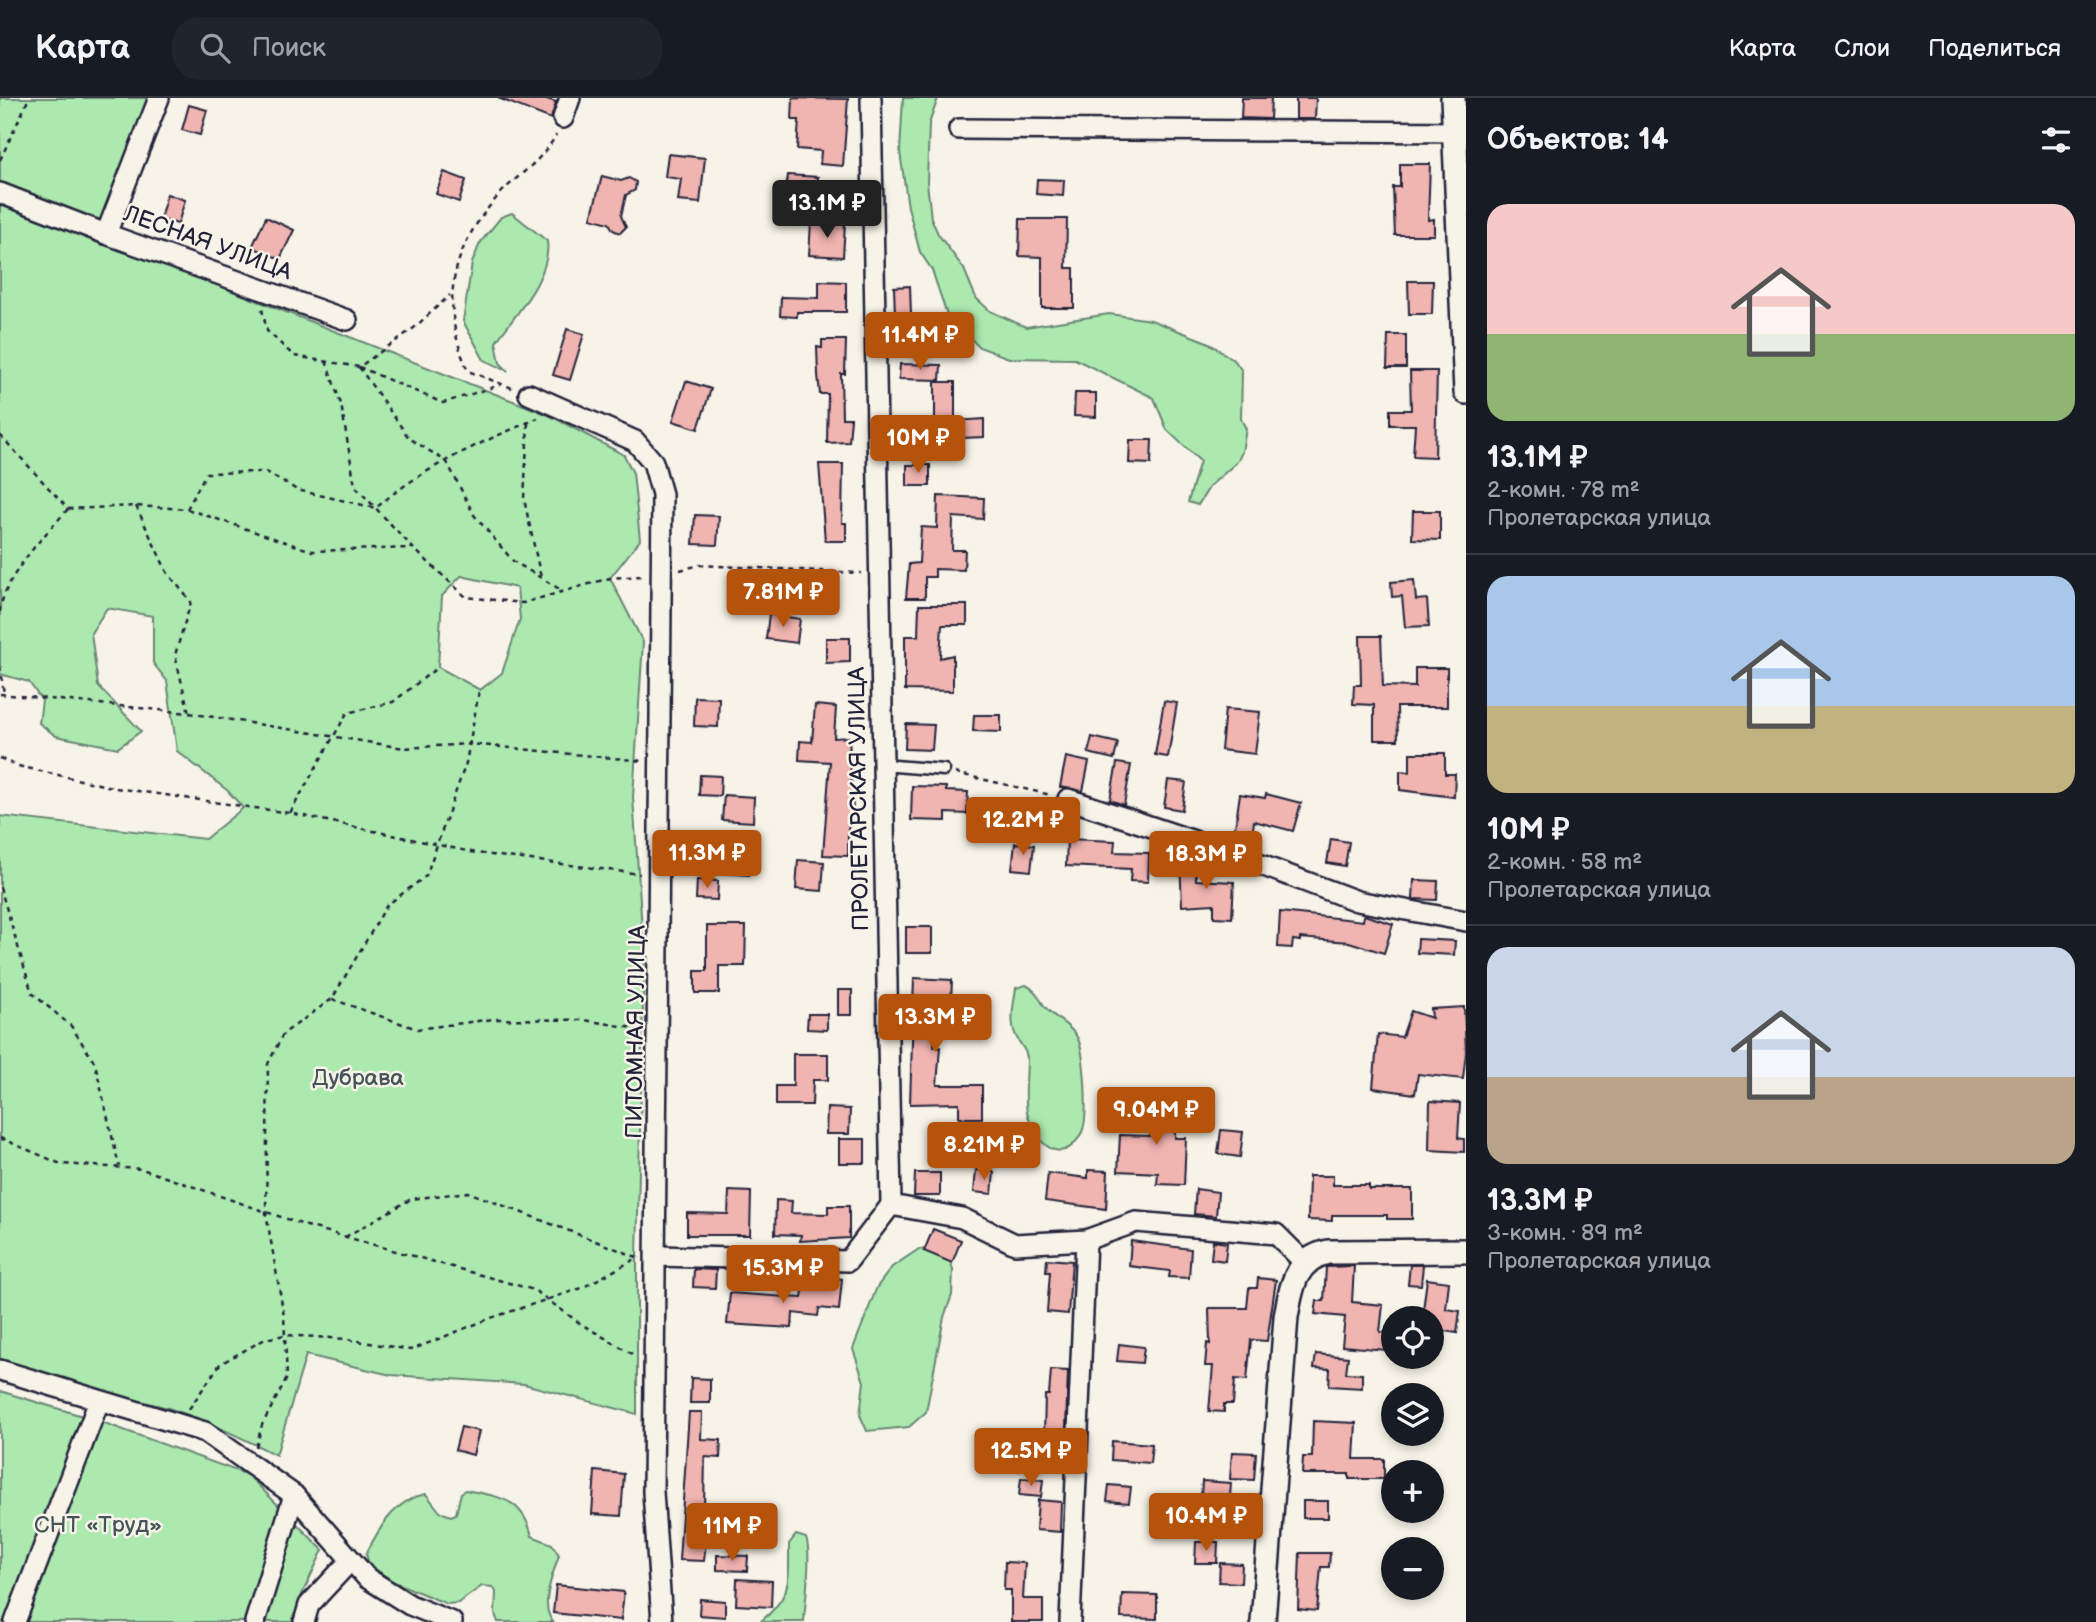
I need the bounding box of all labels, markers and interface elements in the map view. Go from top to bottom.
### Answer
search box [172,17,662,80]
text: Карта [35,28,130,68]
icon: search [196,29,234,67]
text: Поиск [252,33,326,64]
text: Карта [1729,34,1796,63]
text: Слои [1834,34,1890,63]
text: Поделиться [1928,34,2061,63]
icon: filters [2037,121,2075,159]
text: Объектов: 14 [1487,122,1669,158]
pin: 13.1M ₽ [762,180,892,240]
text: 13.1M ₽ [788,189,866,217]
street label: ЛЕСНАЯ УЛИЦА [119,199,296,286]
icon: home [1718,249,1844,375]
pin: 11.4M ₽ [855,313,985,372]
text: 11.4M ₽ [881,321,959,349]
pin: 10M ₽ [869,416,967,475]
text: 10M ₽ [886,424,950,452]
text: 13.1M ₽ [1487,440,1588,476]
text: 2-комн. · 78 m² [1487,476,1640,504]
text: Пролетарская улица [1487,504,1711,532]
pin: 7.81M ₽ [718,570,848,629]
text: 7.81M ₽ [743,578,823,606]
icon: home [1718,621,1844,747]
street label: ПРОЛЕТАРСКАЯ УЛИЦА [843,667,875,931]
pin: 12.2M ₽ [958,798,1088,857]
text: 12.2M ₽ [982,806,1064,834]
text: 10M ₽ [1487,812,1570,848]
pin: 11.3M ₽ [642,830,772,890]
pin: 18.3M ₽ [1141,832,1271,891]
text: 11.3M ₽ [668,839,746,867]
text: 18.3M ₽ [1165,840,1247,868]
text: 2-комн. · 58 m² [1487,848,1642,876]
text: Пролетарская улица [1487,876,1711,904]
street label: ПИТОМНАЯ УЛИЦА [620,925,652,1139]
icon: home [1718,992,1844,1118]
pin: 13.3M ₽ [870,995,1000,1054]
text: 13.3M ₽ [894,1003,976,1031]
park label: Дубрава [312,1064,404,1092]
pin: 9.04M ₽ [1091,1088,1221,1147]
text: 9.04M ₽ [1113,1096,1199,1124]
pin: 8.21M ₽ [919,1122,1049,1182]
text: 8.21M ₽ [943,1131,1025,1159]
text: 13.3M ₽ [1487,1183,1593,1219]
text: 3-комн. · 89 m² [1487,1219,1643,1247]
pin: 15.3M ₽ [718,1246,848,1305]
text: Пролетарская улица [1487,1247,1711,1275]
text: 15.3M ₽ [743,1254,823,1282]
map controls [1381,1306,1444,1600]
button: locate [1381,1306,1444,1369]
button: layers [1381,1383,1444,1446]
pin: 12.5M ₽ [966,1428,1096,1488]
text: 12.5M ₽ [990,1437,1072,1465]
button: + [1381,1460,1444,1523]
pin: 10.4M ₽ [1141,1494,1271,1553]
text: 10.4M ₽ [1165,1502,1247,1530]
pin: 11M ₽ [683,1504,781,1563]
park label: СНТ «Труд» [34,1511,162,1539]
text: 11M ₽ [703,1512,761,1540]
button: − [1381,1537,1444,1600]

